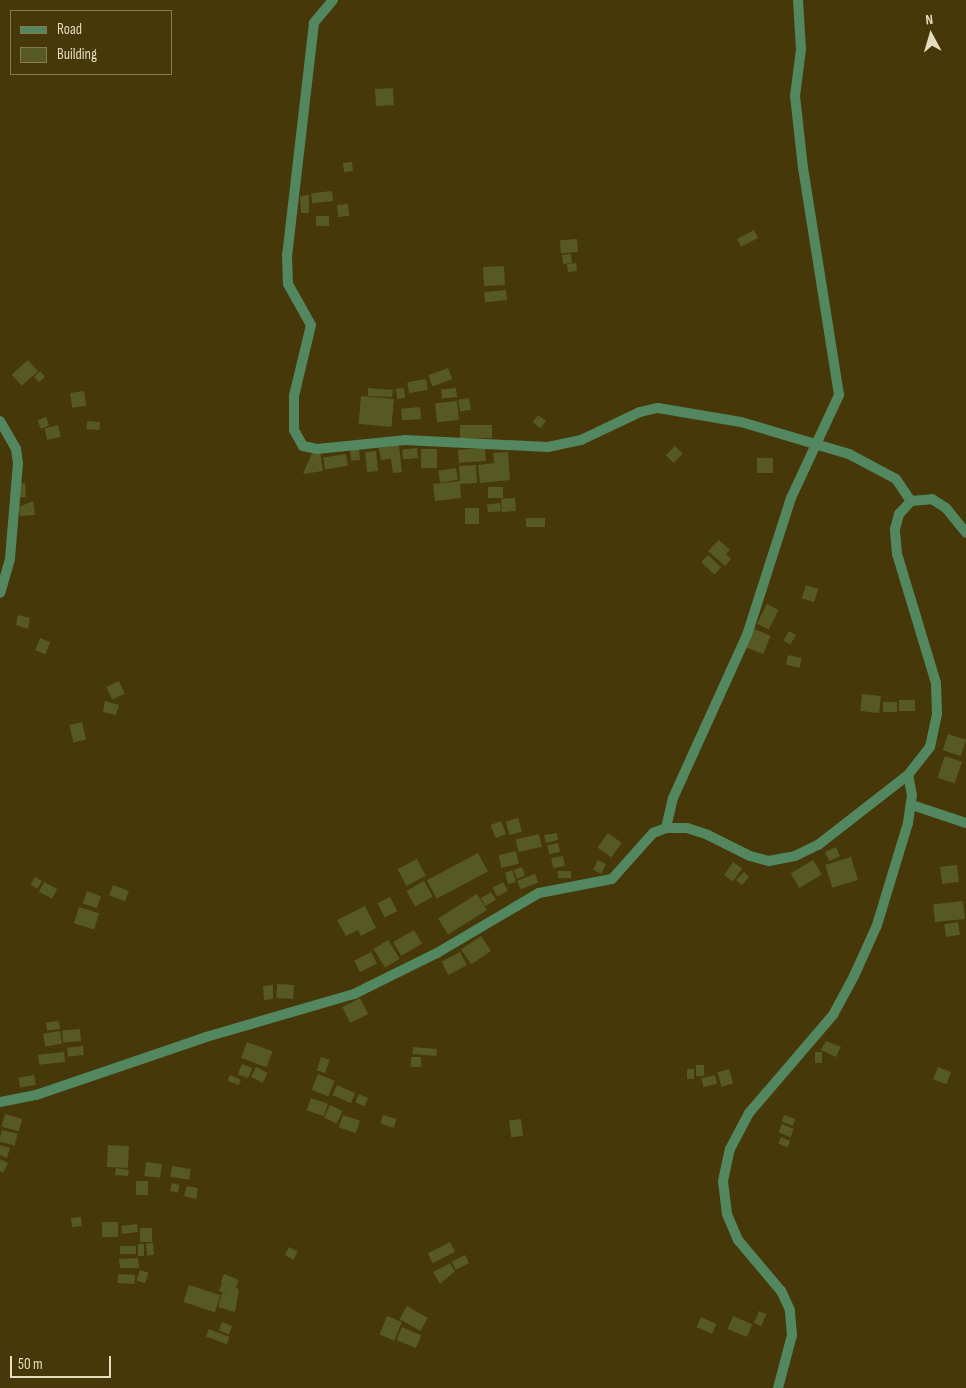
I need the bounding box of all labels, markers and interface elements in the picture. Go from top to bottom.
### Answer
legend [10,10,172,75]
north arrow [906,10,956,60]
text: N [925,11,934,28]
text: Road [57,20,82,39]
text: Building [57,45,97,64]
scale bar [12,1346,114,1378]
text: 50 m [18,1355,43,1374]

